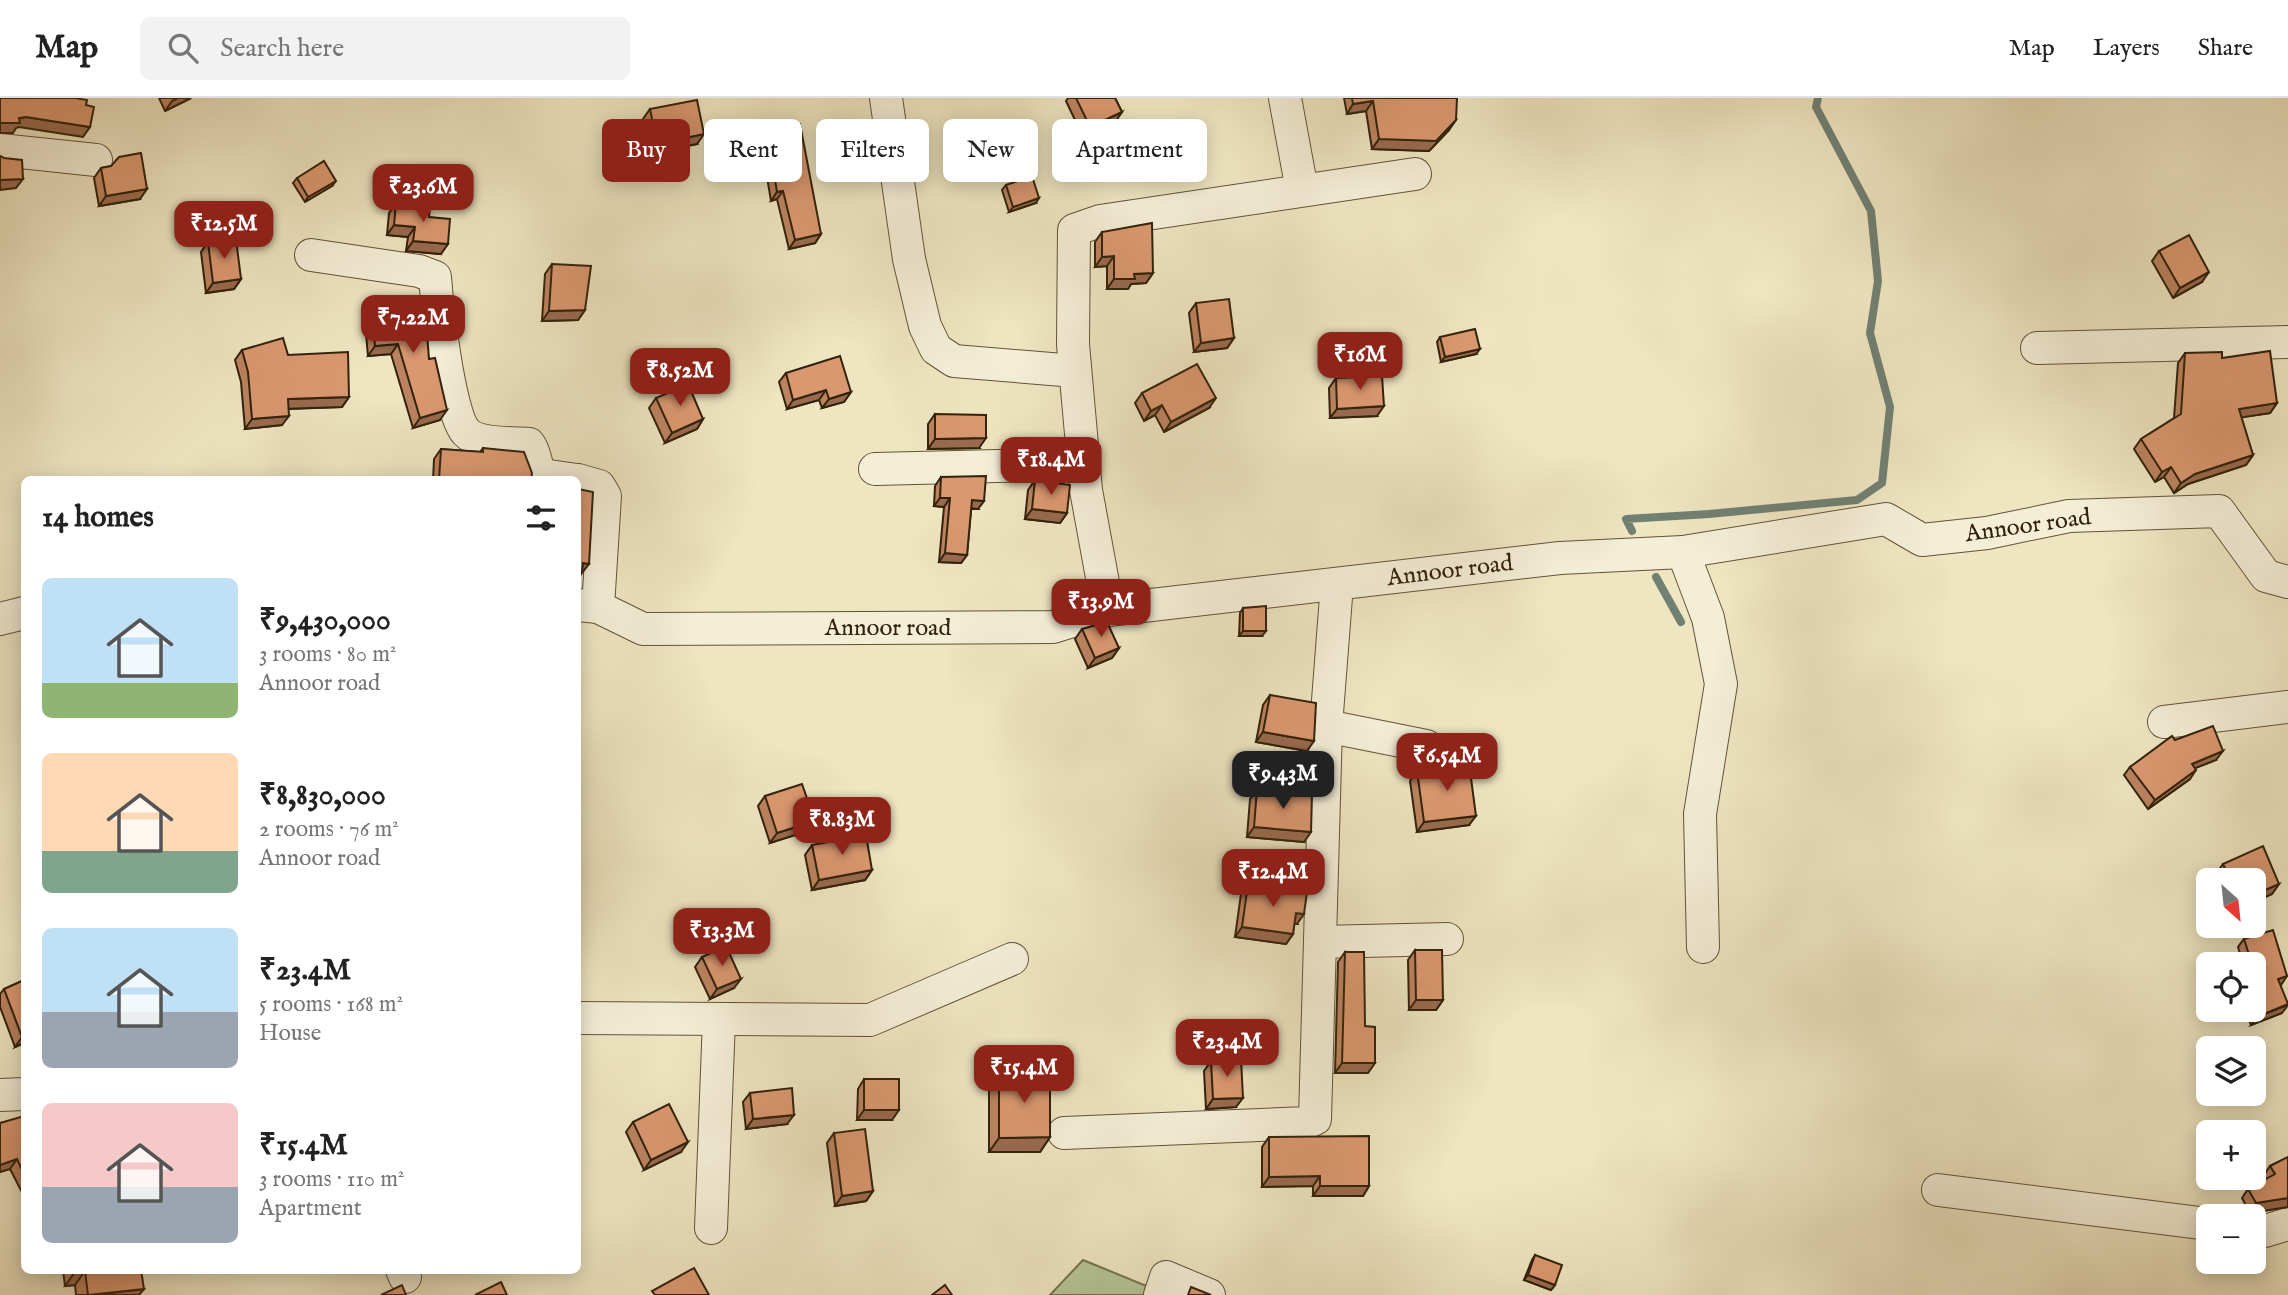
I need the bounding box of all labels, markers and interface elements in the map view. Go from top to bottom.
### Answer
search box [140,17,630,80]
text: Map [35,27,98,69]
icon: search [164,29,202,67]
text: Search here [220,32,344,65]
text: Map [2009,33,2055,64]
text: Layers [2093,33,2160,64]
text: Share [2198,33,2253,64]
chip: Buy [602,119,690,182]
chip: Rent [704,119,802,182]
chip: Filters [816,119,929,182]
chip: New [943,119,1038,182]
chip: Apartment [1052,119,1207,182]
pin: ₹23.6M [366,164,480,224]
text: ₹23.6M [389,172,457,201]
pin: ₹12.5M [167,202,281,261]
text: ₹12.5M [190,209,258,238]
pin: ₹7.22M [356,296,470,355]
text: ₹7.22M [377,303,449,332]
pin: ₹16M [1319,332,1401,392]
text: ₹16M [1333,340,1387,369]
pin: ₹8.52M [623,348,737,408]
text: ₹8.52M [646,356,714,385]
pin: ₹18.4M [994,438,1108,497]
text: ₹18.4M [1017,445,1085,474]
text: 14 homes [42,499,154,537]
icon: filters [522,499,560,537]
street label: Annoor road [1962,502,2093,550]
street label: Annoor road [1384,548,1515,594]
pin: ₹13.9M [1044,580,1158,639]
text: ₹13.9M [1068,587,1134,616]
text: ₹9,430,000 [259,602,391,640]
icon: home [98,606,182,690]
street label: Annoor road [824,613,951,644]
text: 3 rooms · 80 m² [259,640,396,669]
text: Annoor road [259,669,380,698]
pin: ₹6.54M [1390,734,1504,793]
text: ₹6.54M [1413,741,1481,770]
pin: ₹9.43M [1226,752,1340,811]
text: ₹9.43M [1248,759,1318,788]
text: ₹8,830,000 [259,777,386,815]
icon: home [98,781,182,865]
pin: ₹8.83M [785,798,899,857]
text: ₹8.83M [809,805,875,834]
text: 2 rooms · 76 m² [259,815,399,844]
text: Annoor road [259,844,380,873]
pin: ₹12.4M [1216,850,1330,909]
text: ₹12.4M [1238,857,1308,886]
north arrow [2196,868,2266,938]
map controls [2196,868,2266,1274]
pin: ₹13.3M [665,908,779,968]
text: ₹13.3M [689,916,755,945]
text: ₹23.4M [259,952,351,990]
button: locate [2196,952,2266,1022]
icon: home [98,956,182,1040]
text: 5 rooms · 168 m² [259,990,403,1019]
text: House [259,1019,321,1048]
pin: ₹23.4M [1170,1020,1284,1079]
text: ₹23.4M [1192,1027,1262,1056]
button: layers [2196,1036,2266,1106]
pin: ₹15.4M [967,1046,1081,1105]
text: ₹15.4M [990,1053,1058,1082]
button: + [2196,1120,2266,1190]
text: ₹15.4M [259,1127,348,1165]
icon: home [98,1131,182,1215]
text: 3 rooms · 110 m² [259,1165,404,1194]
text: Apartment [259,1194,362,1223]
button: − [2196,1204,2266,1274]

